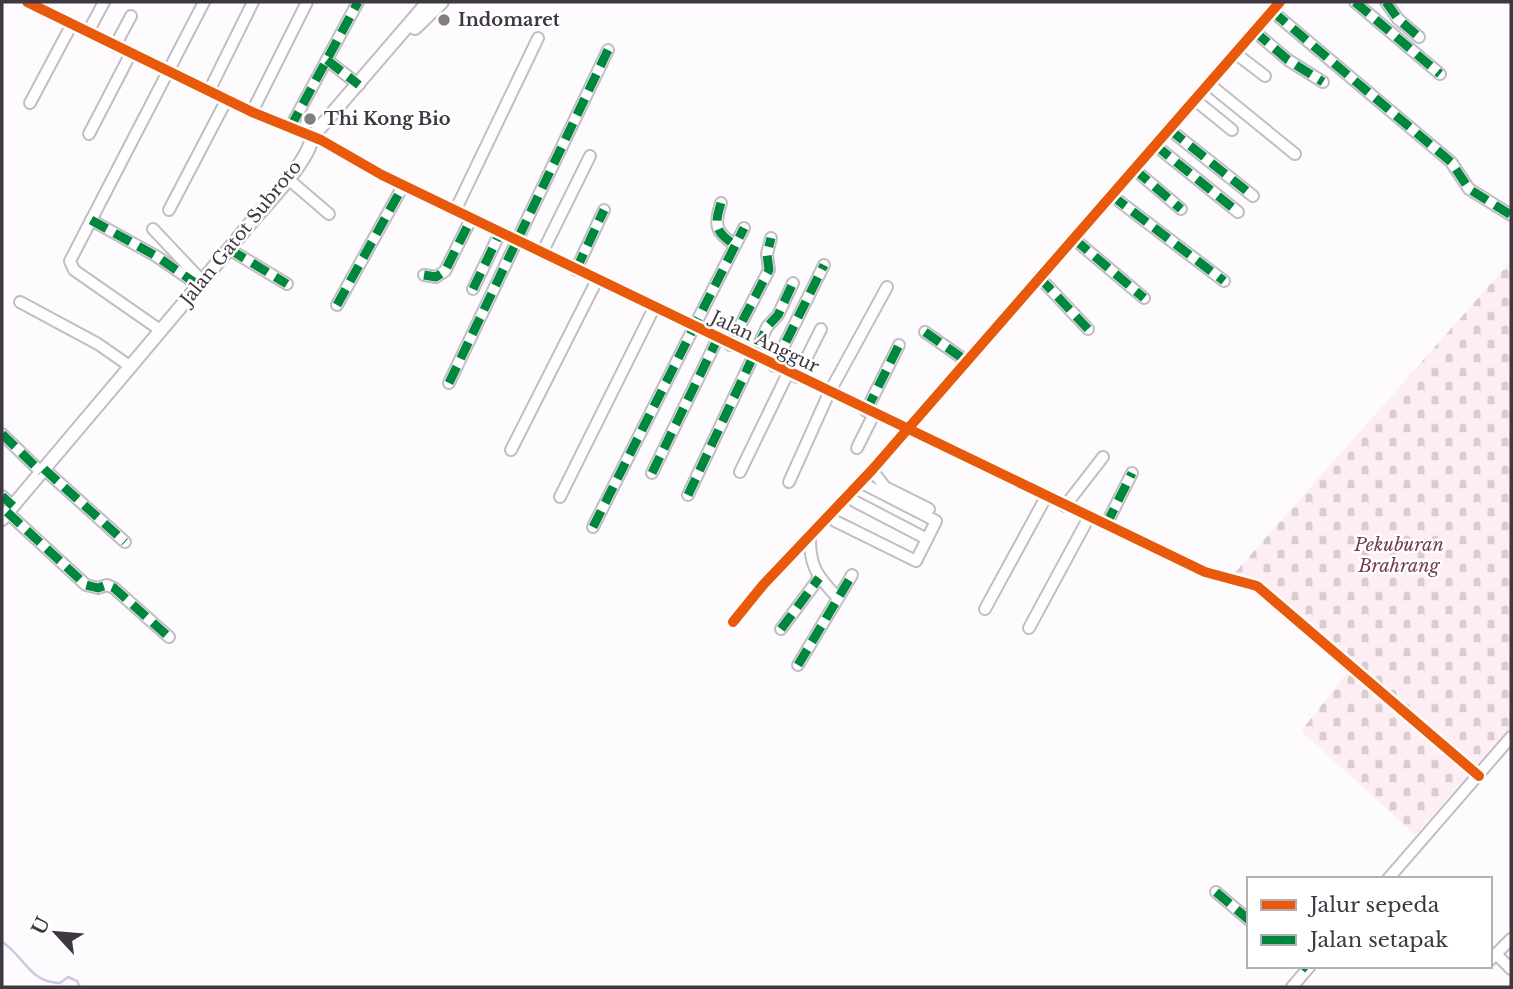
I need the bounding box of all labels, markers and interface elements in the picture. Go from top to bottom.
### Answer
place label: Indomaret [458,9,560,31]
marker: Indomaret [436,12,452,28]
place label: Thi Kong Bio [324,108,451,130]
marker: Thi Kong Bio [302,111,318,127]
street label: Jalan Gatot Subroto [174,156,306,312]
street label: Jalan Anggur [706,305,823,378]
park label: Pekuburan Brahrang [1353,534,1444,577]
legend [1247,877,1492,968]
text: Jalur sepeda [1307,892,1440,918]
north arrow [21,898,91,968]
text: U [27,913,55,938]
text: Jalan setapak [1307,927,1448,953]

